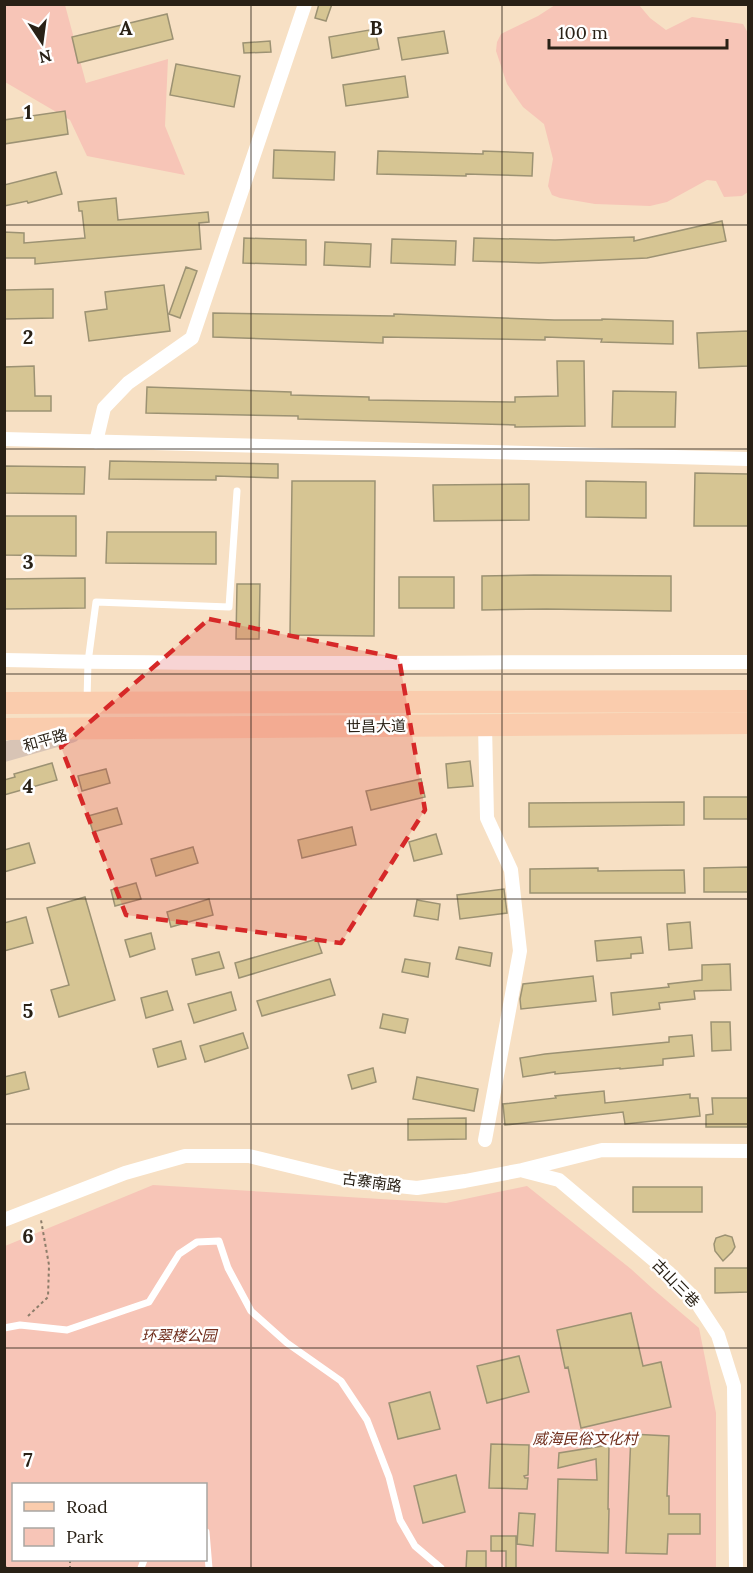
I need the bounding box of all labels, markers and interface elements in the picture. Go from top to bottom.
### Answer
north arrow [12,12,72,72]
scale bar [549,12,728,50]
text: A [119,15,133,40]
text: B [369,15,383,40]
text: 100 m [558,21,608,44]
text: N [37,45,54,68]
text: 1 [24,99,32,124]
text: 2 [23,324,33,349]
text: 3 [22,549,34,574]
street label: 世昌大道 [346,716,406,736]
street label: 和平路 [21,725,69,755]
text: 4 [23,773,34,798]
text: 5 [23,998,34,1023]
street label: 古寨南路 [341,1168,403,1196]
text: 6 [22,1223,34,1248]
street label: 古山三巷 [648,1255,704,1311]
park label: 环翠楼公园 [141,1326,218,1345]
park label: 威海民俗文化村 [532,1429,639,1448]
text: 7 [23,1447,33,1472]
legend [12,1483,207,1561]
text: Road [66,1495,108,1518]
text: Park [66,1525,104,1548]

